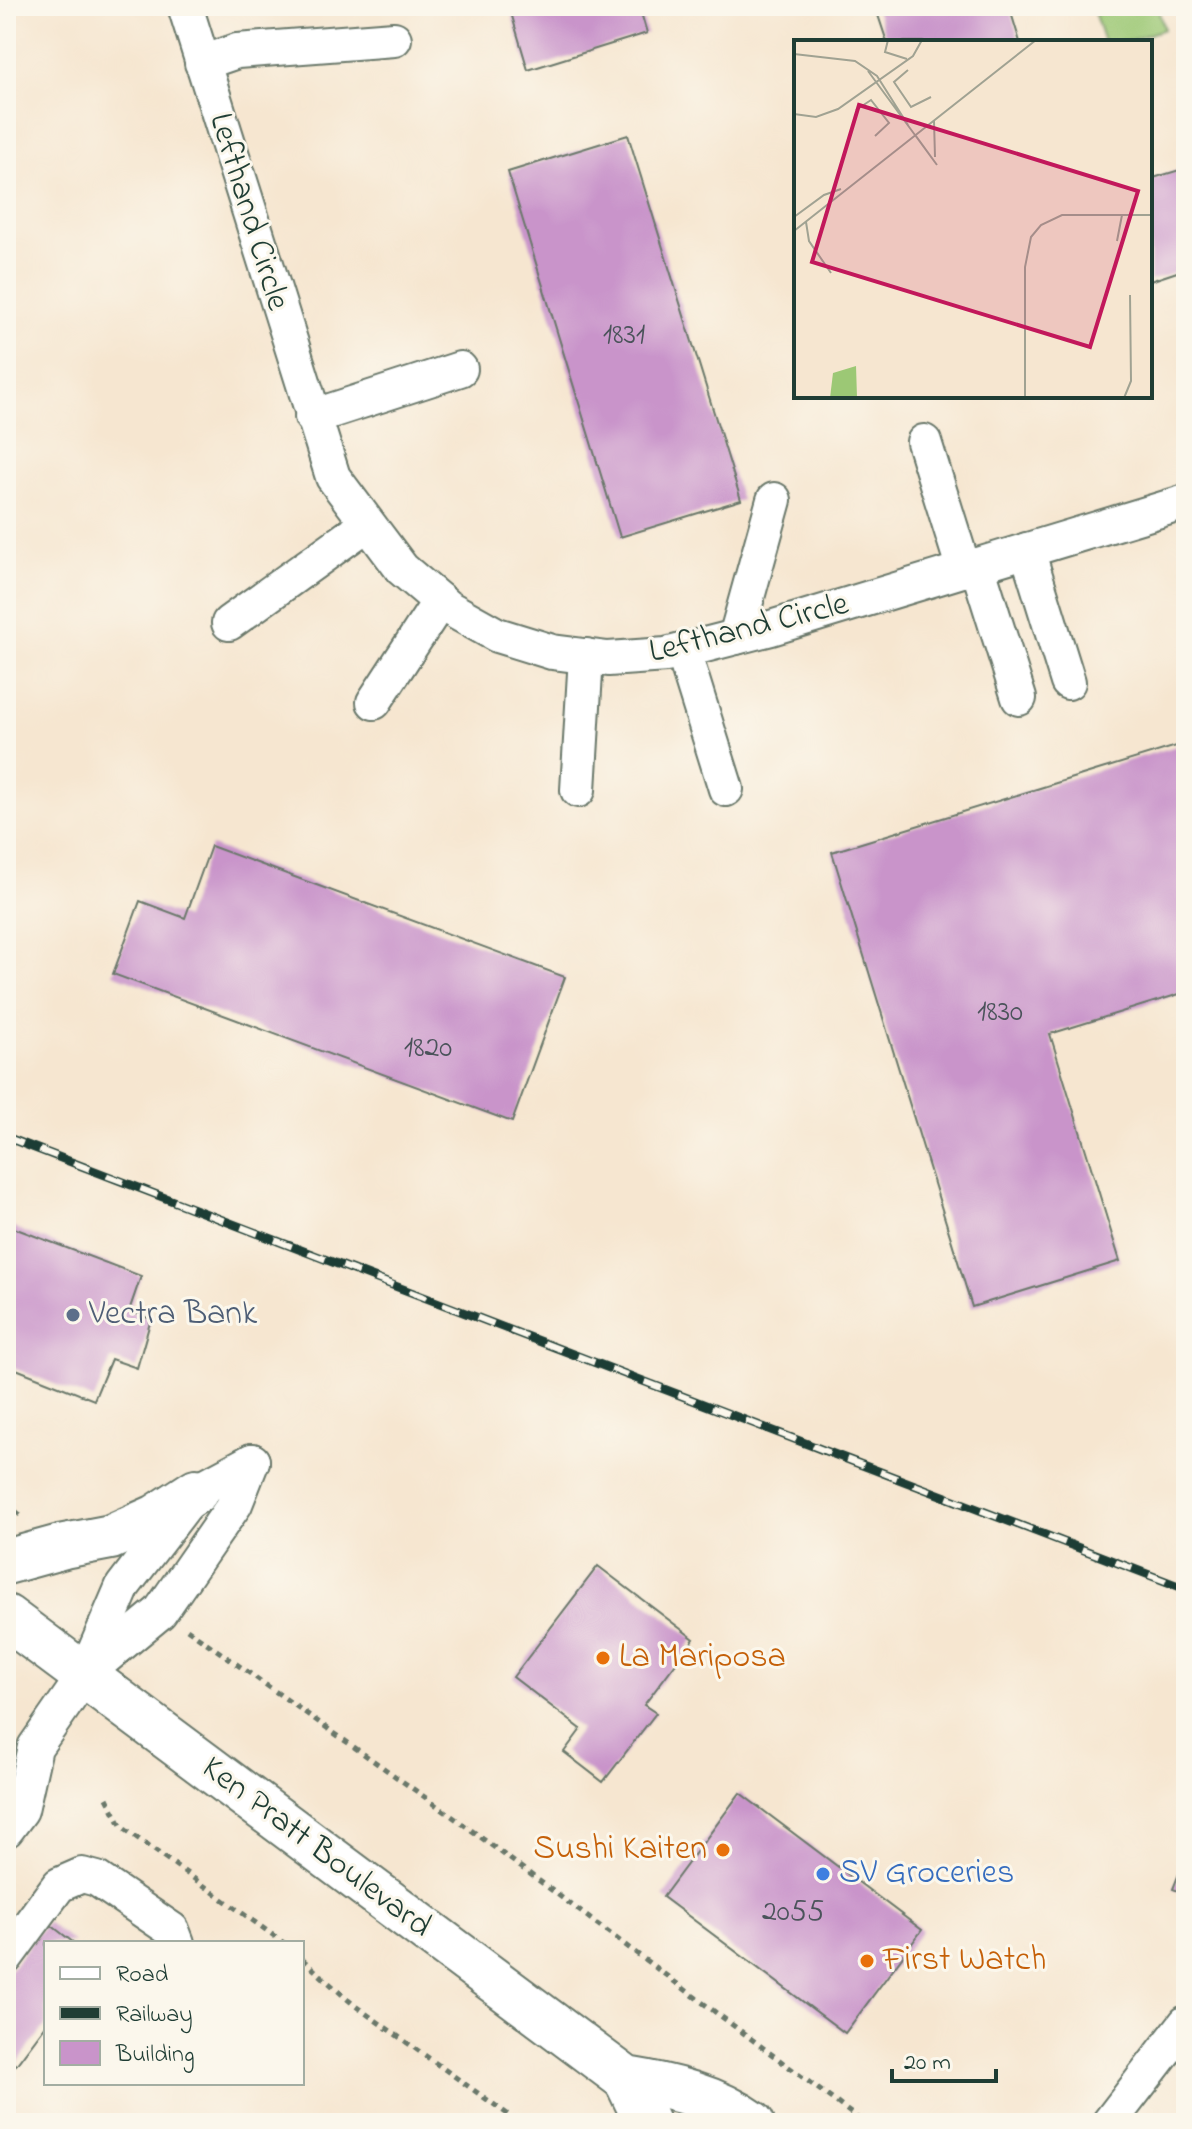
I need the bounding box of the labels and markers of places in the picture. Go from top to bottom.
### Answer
place label: Vectra Bank [88,1290,257,1340]
marker: Vectra Bank [64,1306,82,1324]
place label: La Mariposa [619,1633,786,1683]
marker: La Mariposa [594,1649,612,1667]
place label: Sushi Kaiten [533,1825,707,1875]
marker: Sushi Kaiten [714,1841,732,1859]
place label: SV Groceries [839,1849,1014,1899]
marker: SV Groceries [814,1865,832,1883]
place label: First Watch [882,1936,1046,1986]
marker: First Watch [858,1952,876,1970]

